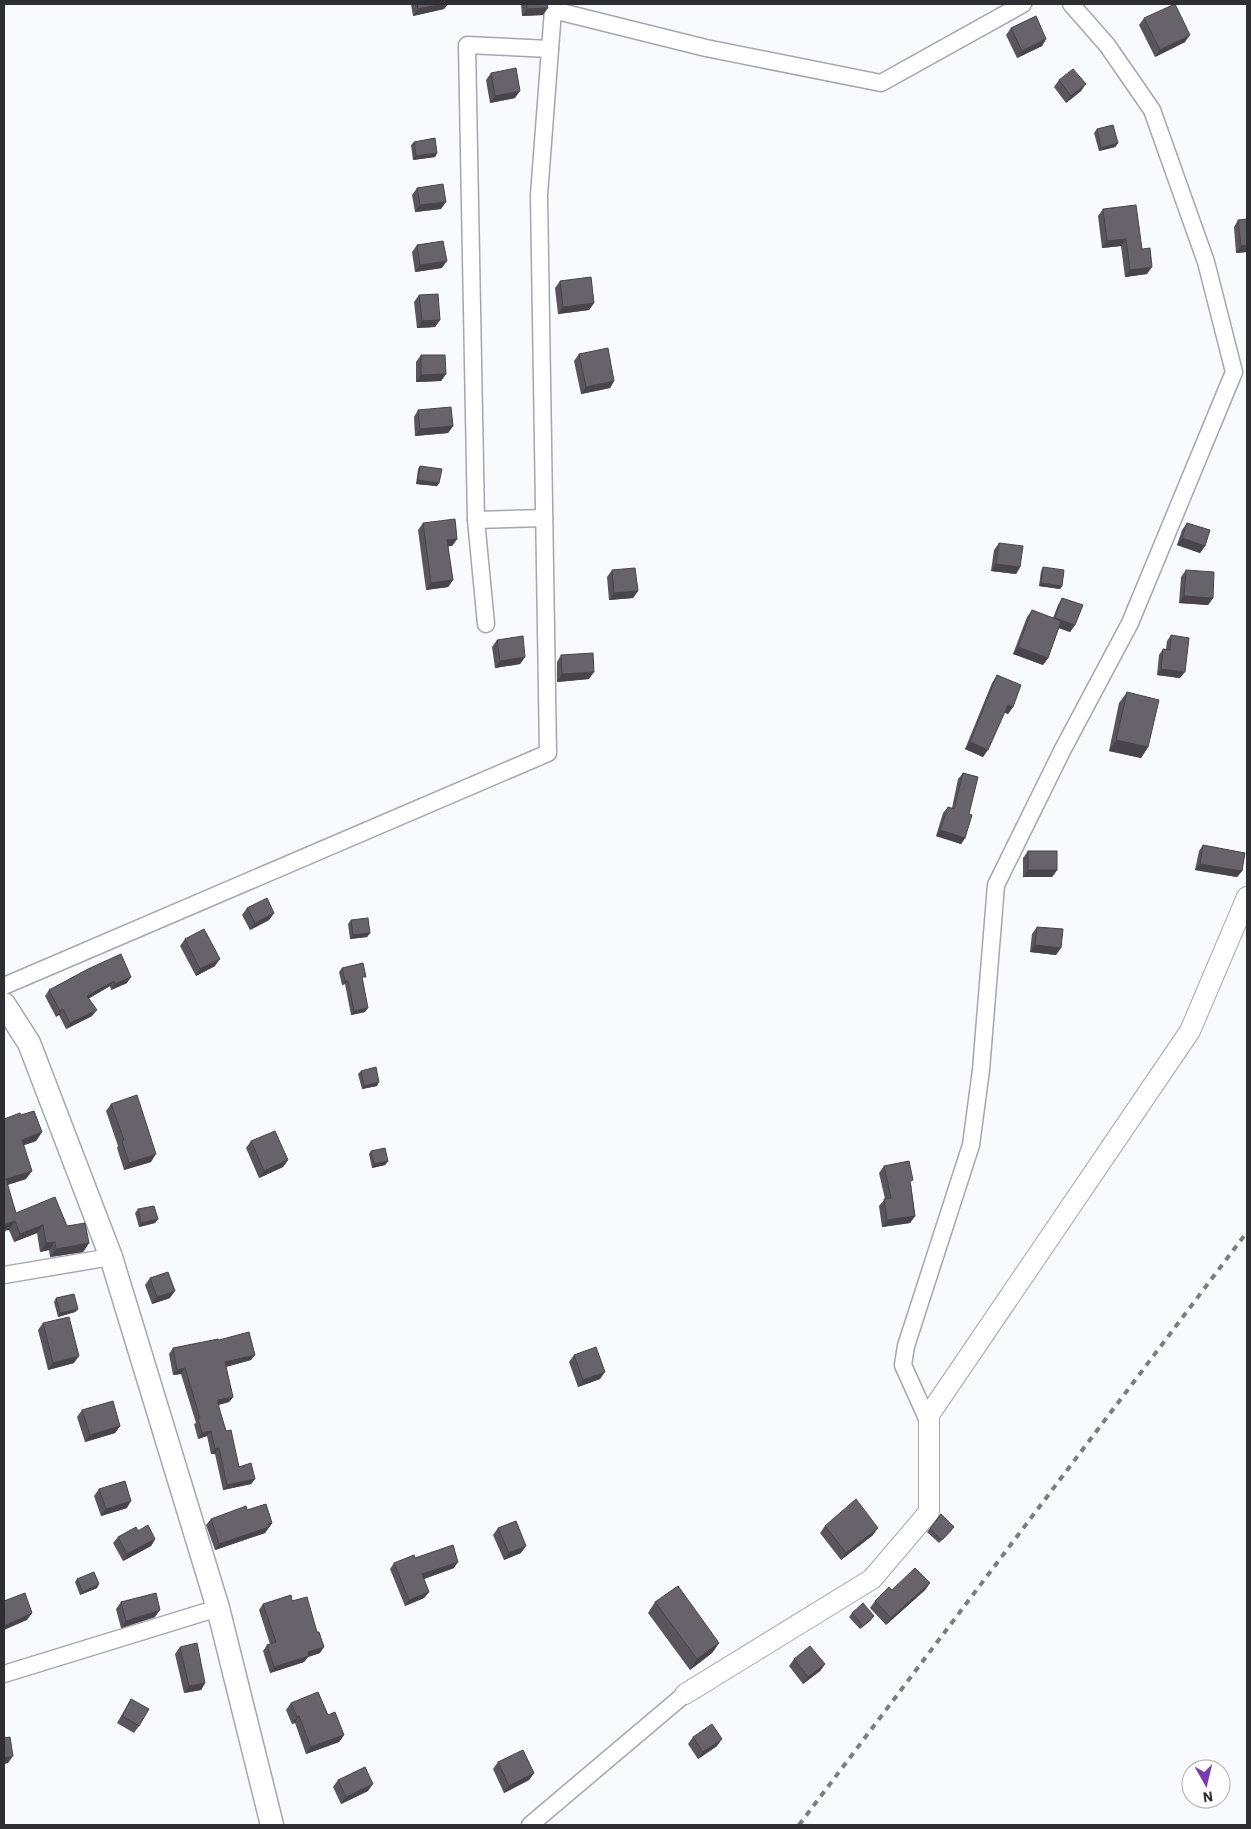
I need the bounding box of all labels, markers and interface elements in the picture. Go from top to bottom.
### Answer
north arrow [1181,1759,1231,1809]
text: N [1202,1787,1214,1806]

